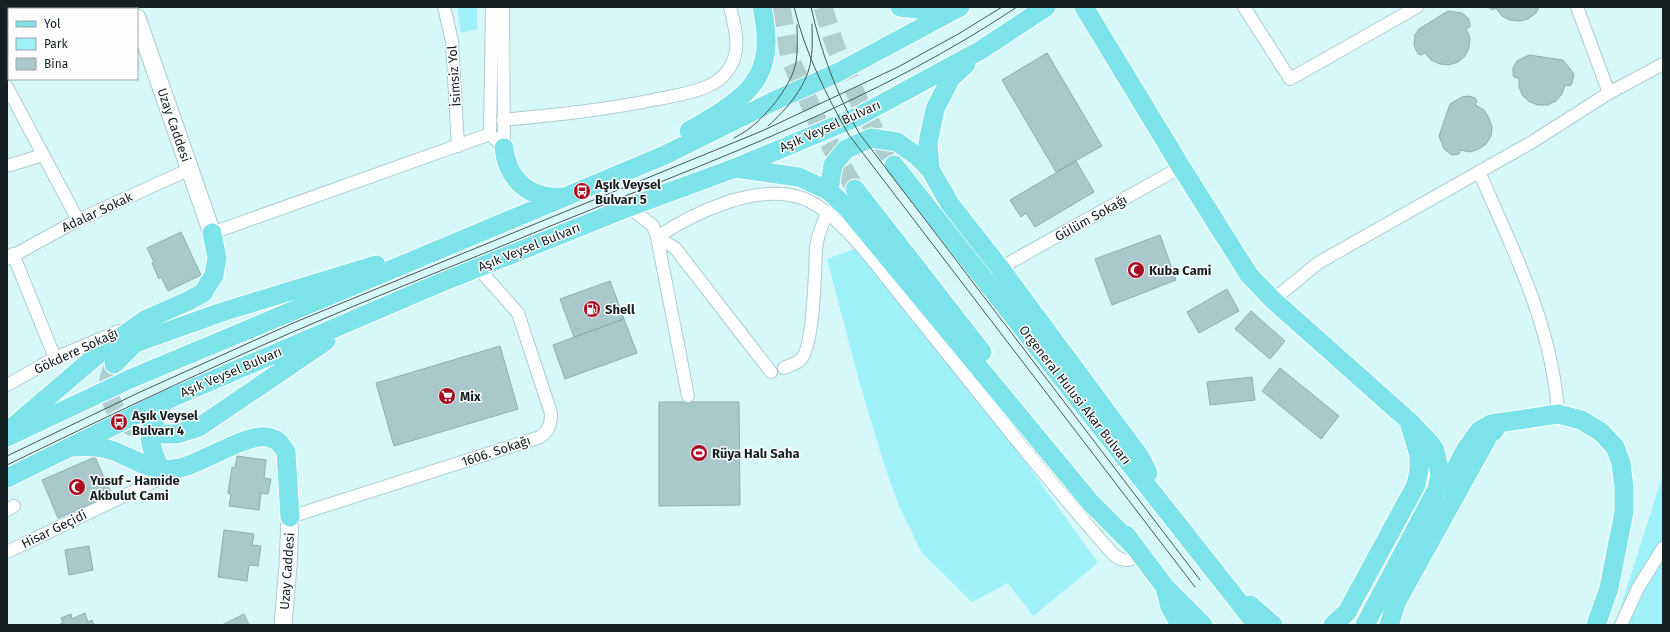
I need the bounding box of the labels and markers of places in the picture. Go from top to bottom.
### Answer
place label: Aşık Veysel Bulvarı 5 [594,177,661,207]
bus stop icon: Aşık Veysel Bulvarı 5 [572,181,592,201]
mosque icon: Kuba Cami [1126,260,1146,280]
place label: Kuba Cami [1149,263,1212,278]
fuel station icon: Shell [582,299,602,319]
place label: Shell [605,302,635,317]
supermarket icon: Mix [437,386,457,406]
place label: Mix [460,389,481,404]
place label: Aşık Veysel Bulvarı 4 [131,408,198,438]
bus stop icon: Aşık Veysel Bulvarı 4 [109,412,129,432]
sports icon: Rüya Halı Saha [689,443,709,463]
place label: Rüya Halı Saha [712,446,800,461]
place label: Yusuf - Hamide Akbulut Cami [89,473,180,503]
mosque icon: Yusuf - Hamide Akbulut Cami [67,477,87,497]

